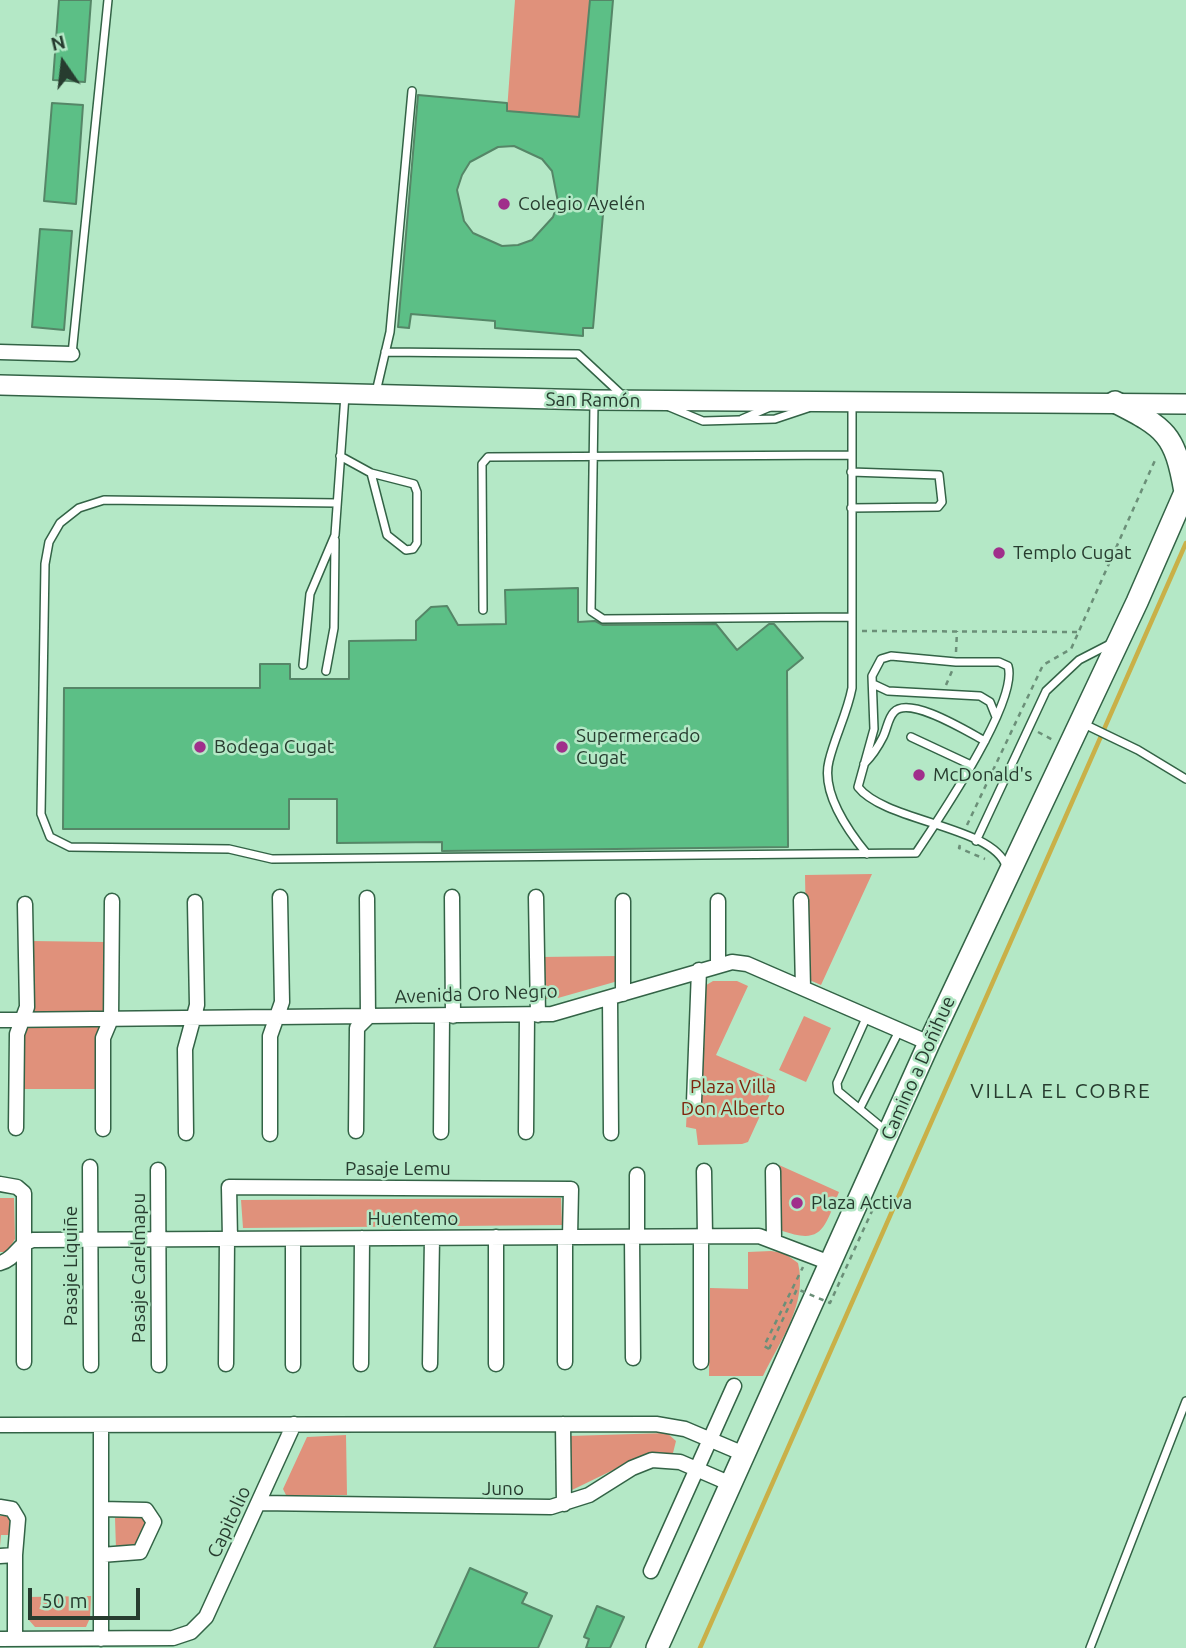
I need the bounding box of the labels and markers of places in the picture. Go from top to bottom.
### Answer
place label: Colegio Ayelén [518,193,645,215]
marker: Colegio Ayelén [496,196,512,212]
place label: Templo Cugat [1013,542,1132,564]
marker: Templo Cugat [991,545,1007,561]
place label: Supermercado Cugat [576,725,700,769]
place label: Bodega Cugat [214,736,334,758]
marker: Bodega Cugat [192,739,208,755]
marker: Supermercado Cugat [554,739,570,755]
place label: McDonald's [933,764,1032,786]
marker: McDonald's [911,767,927,783]
place label: Plaza Activa [811,1192,912,1214]
marker: Plaza Activa [789,1195,805,1211]

